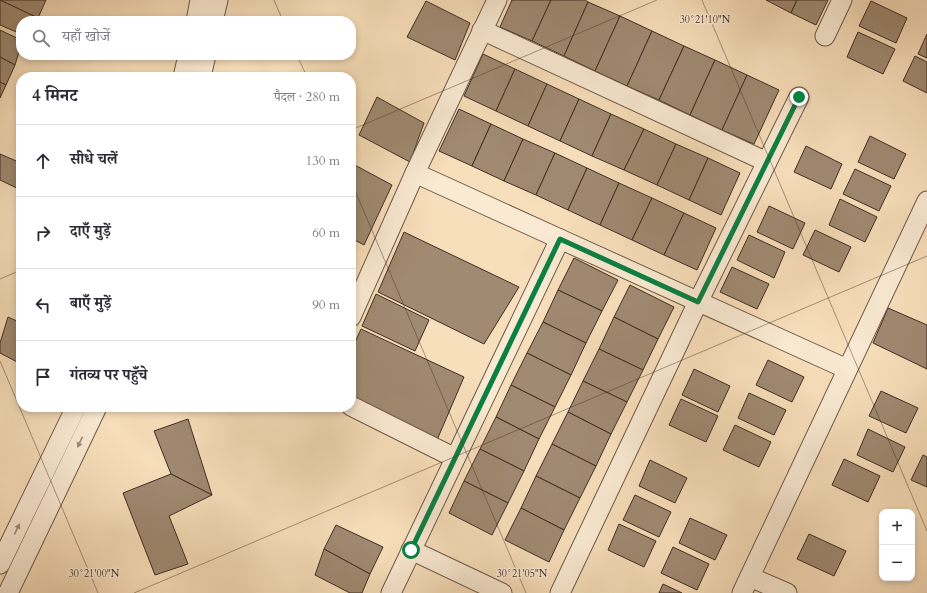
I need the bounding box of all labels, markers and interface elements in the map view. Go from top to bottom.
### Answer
text: 30°21'10"N [680,13,731,27]
search box [16,16,356,60]
text: यहाँ खोजें [62,26,110,46]
icon: search [30,27,52,49]
text: 4 मिनट [32,84,78,107]
text: पैदल · 280 m [274,88,340,106]
route end [790,88,808,106]
text: सीधे चलें [70,149,118,169]
icon: ahead [32,150,54,172]
text: 130 m [306,152,340,170]
text: दाएँ मुड़ें [70,221,111,241]
icon: right [32,222,54,244]
text: 60 m [312,224,340,242]
text: बाएँ मुड़ें [70,293,111,313]
icon: left [32,294,54,316]
text: 90 m [312,296,340,314]
text: गंतव्य पर पहुँचे [70,365,147,385]
icon: arrive [32,366,54,388]
one-way arrow [77,437,83,448]
map controls [879,509,915,581]
button: + [879,509,915,545]
one-way arrow [14,523,20,535]
route start [402,541,420,559]
button: − [879,545,915,581]
text: 30°21'00"N [69,567,120,581]
text: 30°21'05"N [497,567,548,581]

